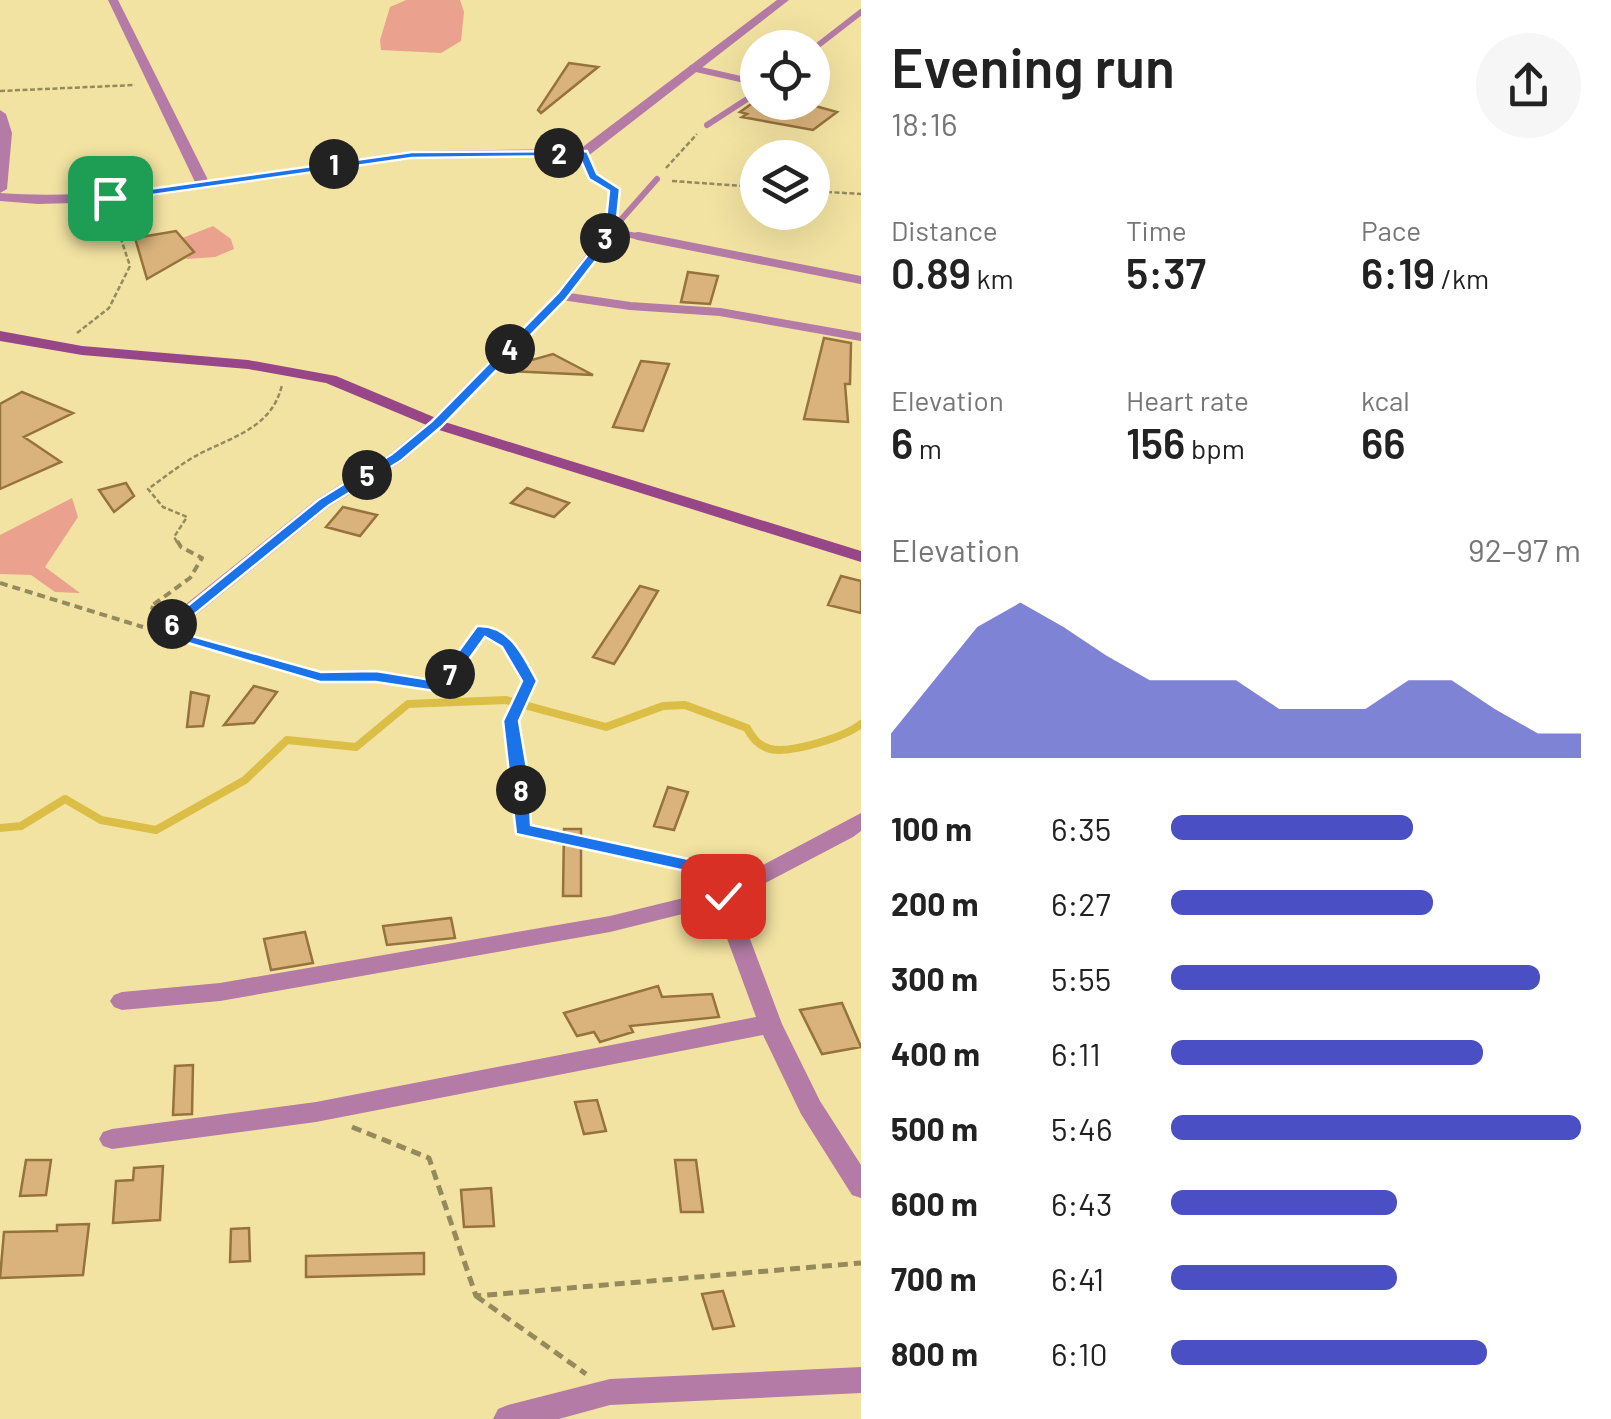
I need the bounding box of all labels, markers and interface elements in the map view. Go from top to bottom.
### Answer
map controls [740,30,830,230]
button: locate [740,30,830,120]
text: Evening run [891,33,1175,99]
button: share [1476,33,1581,138]
text: 18:16 [891,104,957,142]
pin: 2 [534,128,584,178]
text: 2 [551,136,567,170]
pin: 1 [309,139,359,189]
button: layers [740,140,830,230]
text: 1 [329,147,339,181]
pin [68,156,153,241]
icon: arrive [83,171,138,226]
pin: 3 [580,213,630,263]
text: Distance [891,213,998,247]
text: Time [1126,213,1187,247]
text: Pace [1361,213,1421,247]
text: 3 [597,221,613,255]
text: 0.89 [891,247,971,297]
text: 5:37 [1126,247,1206,297]
text: 6:19 [1361,247,1435,297]
text: km [971,261,1014,295]
text: /km [1435,261,1489,295]
pin: 4 [485,324,535,374]
text: 4 [502,332,518,366]
text: Elevation [891,383,1004,417]
text: Heart rate [1126,383,1249,417]
text: kcal [1361,383,1410,417]
text: 6 [891,417,913,467]
text: 156 [1126,417,1185,467]
text: 66 [1361,417,1405,467]
text: m [913,431,942,465]
text: bpm [1185,431,1245,465]
pin: 5 [342,450,392,500]
text: 5 [359,458,375,492]
text: Elevation [891,530,1020,568]
text: 92–97 m [1468,530,1581,568]
pin: 6 [147,599,197,649]
text: 6 [164,607,180,641]
pin: 7 [425,649,475,699]
text: 7 [443,657,457,691]
pin: 8 [496,765,546,815]
text: 8 [513,773,529,807]
text: 100 m [891,809,972,847]
text: 6:35 [1051,809,1111,847]
pin [681,854,766,939]
icon: check [696,869,751,924]
text: 200 m [891,884,979,922]
text: 6:27 [1051,884,1111,922]
text: 300 m [891,959,978,997]
text: 5:55 [1051,959,1111,997]
text: 400 m [891,1034,980,1072]
text: 6:11 [1051,1034,1101,1072]
text: 500 m [891,1109,978,1147]
text: 5:46 [1051,1109,1112,1147]
text: 600 m [891,1184,978,1222]
text: 6:43 [1051,1184,1112,1222]
text: 700 m [891,1259,976,1297]
text: 6:41 [1051,1259,1104,1297]
text: 800 m [891,1334,978,1372]
text: 6:10 [1051,1334,1108,1372]

